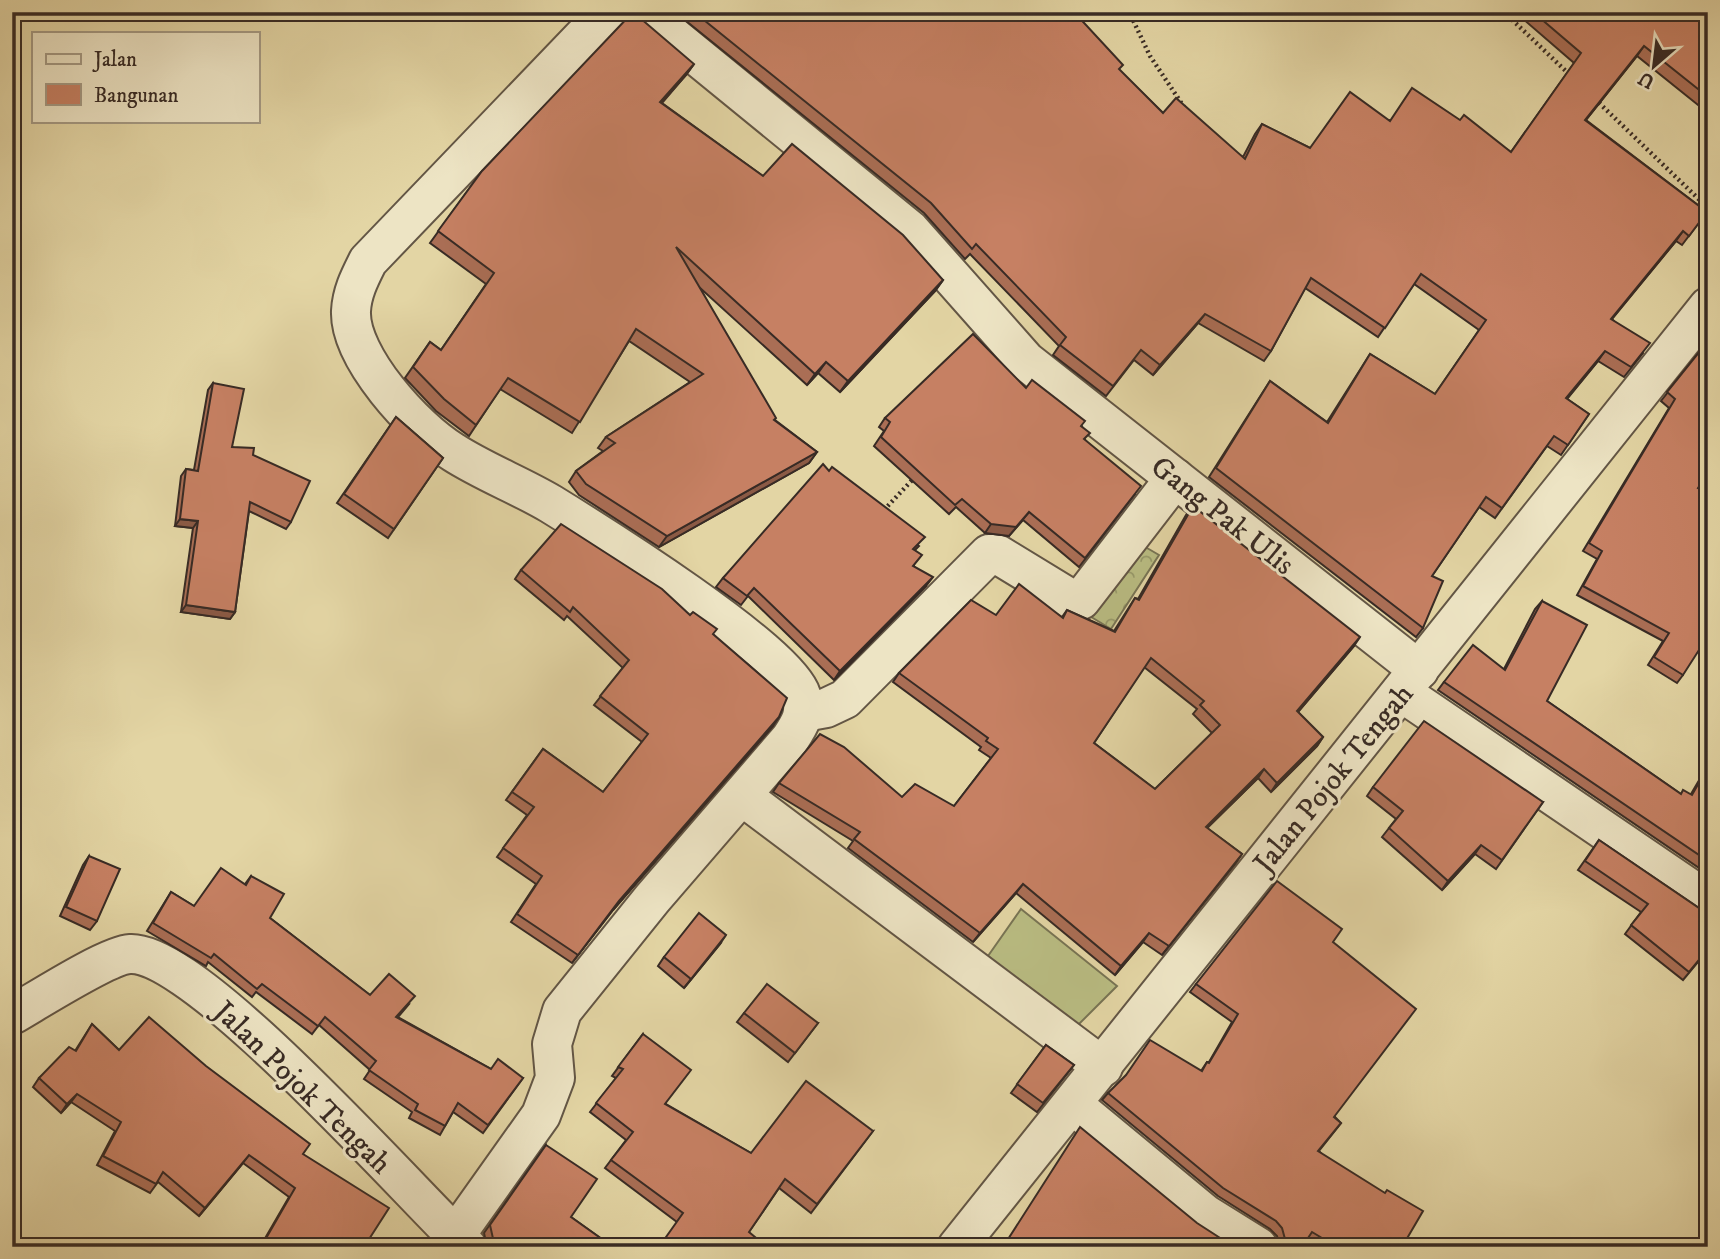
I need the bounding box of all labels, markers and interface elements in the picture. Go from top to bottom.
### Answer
legend [32,32,259,122]
north arrow [1618,32,1688,102]
text: Jalan [92,47,137,73]
text: U [1635,66,1659,93]
text: Bangunan [94,83,178,109]
street label: Gang Pak Ulis [1143,449,1301,584]
street label: Jalan Pojok Tengah [1244,676,1422,884]
street label: Jalan Pojok Tengah [203,992,399,1183]

